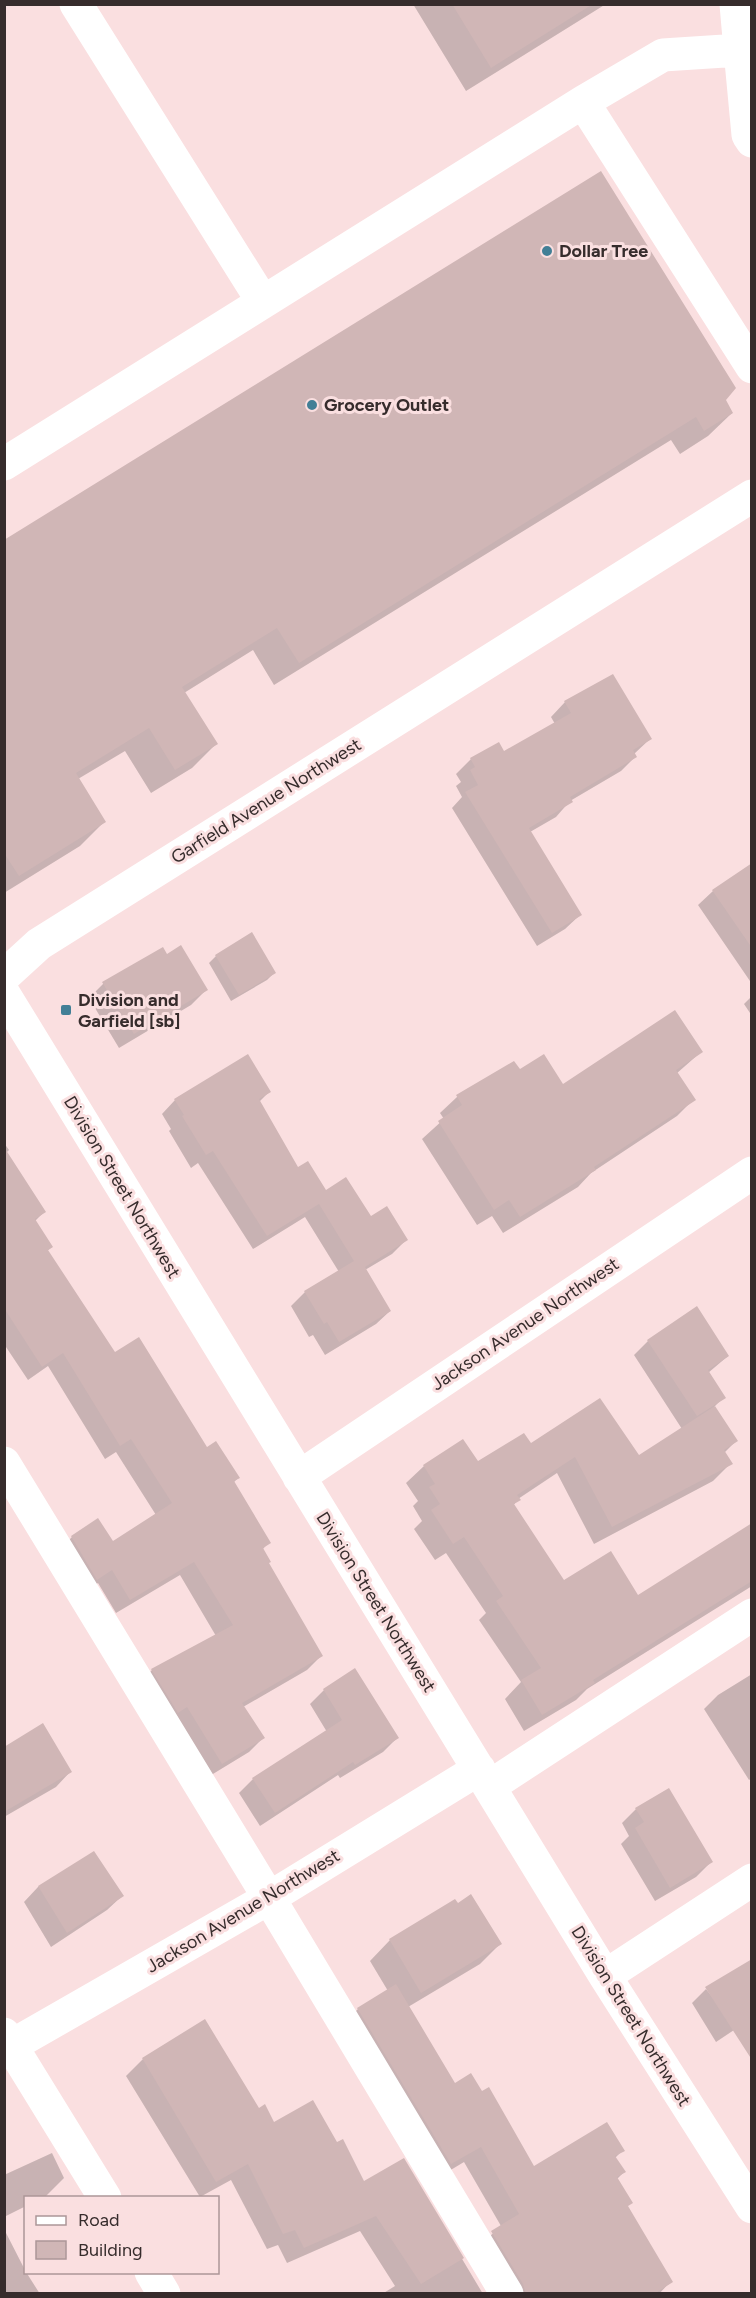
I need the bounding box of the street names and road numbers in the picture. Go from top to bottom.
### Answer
street label: Garfield Avenue Northwest [167,733,365,869]
street label: Division Street Northwest [59,1092,185,1282]
street label: Jackson Avenue Northwest [427,1253,623,1395]
street label: Division Street Northwest [311,1508,441,1696]
street label: Jackson Avenue Northwest [142,1844,344,1978]
street label: Division Street Northwest [566,1922,696,2110]

